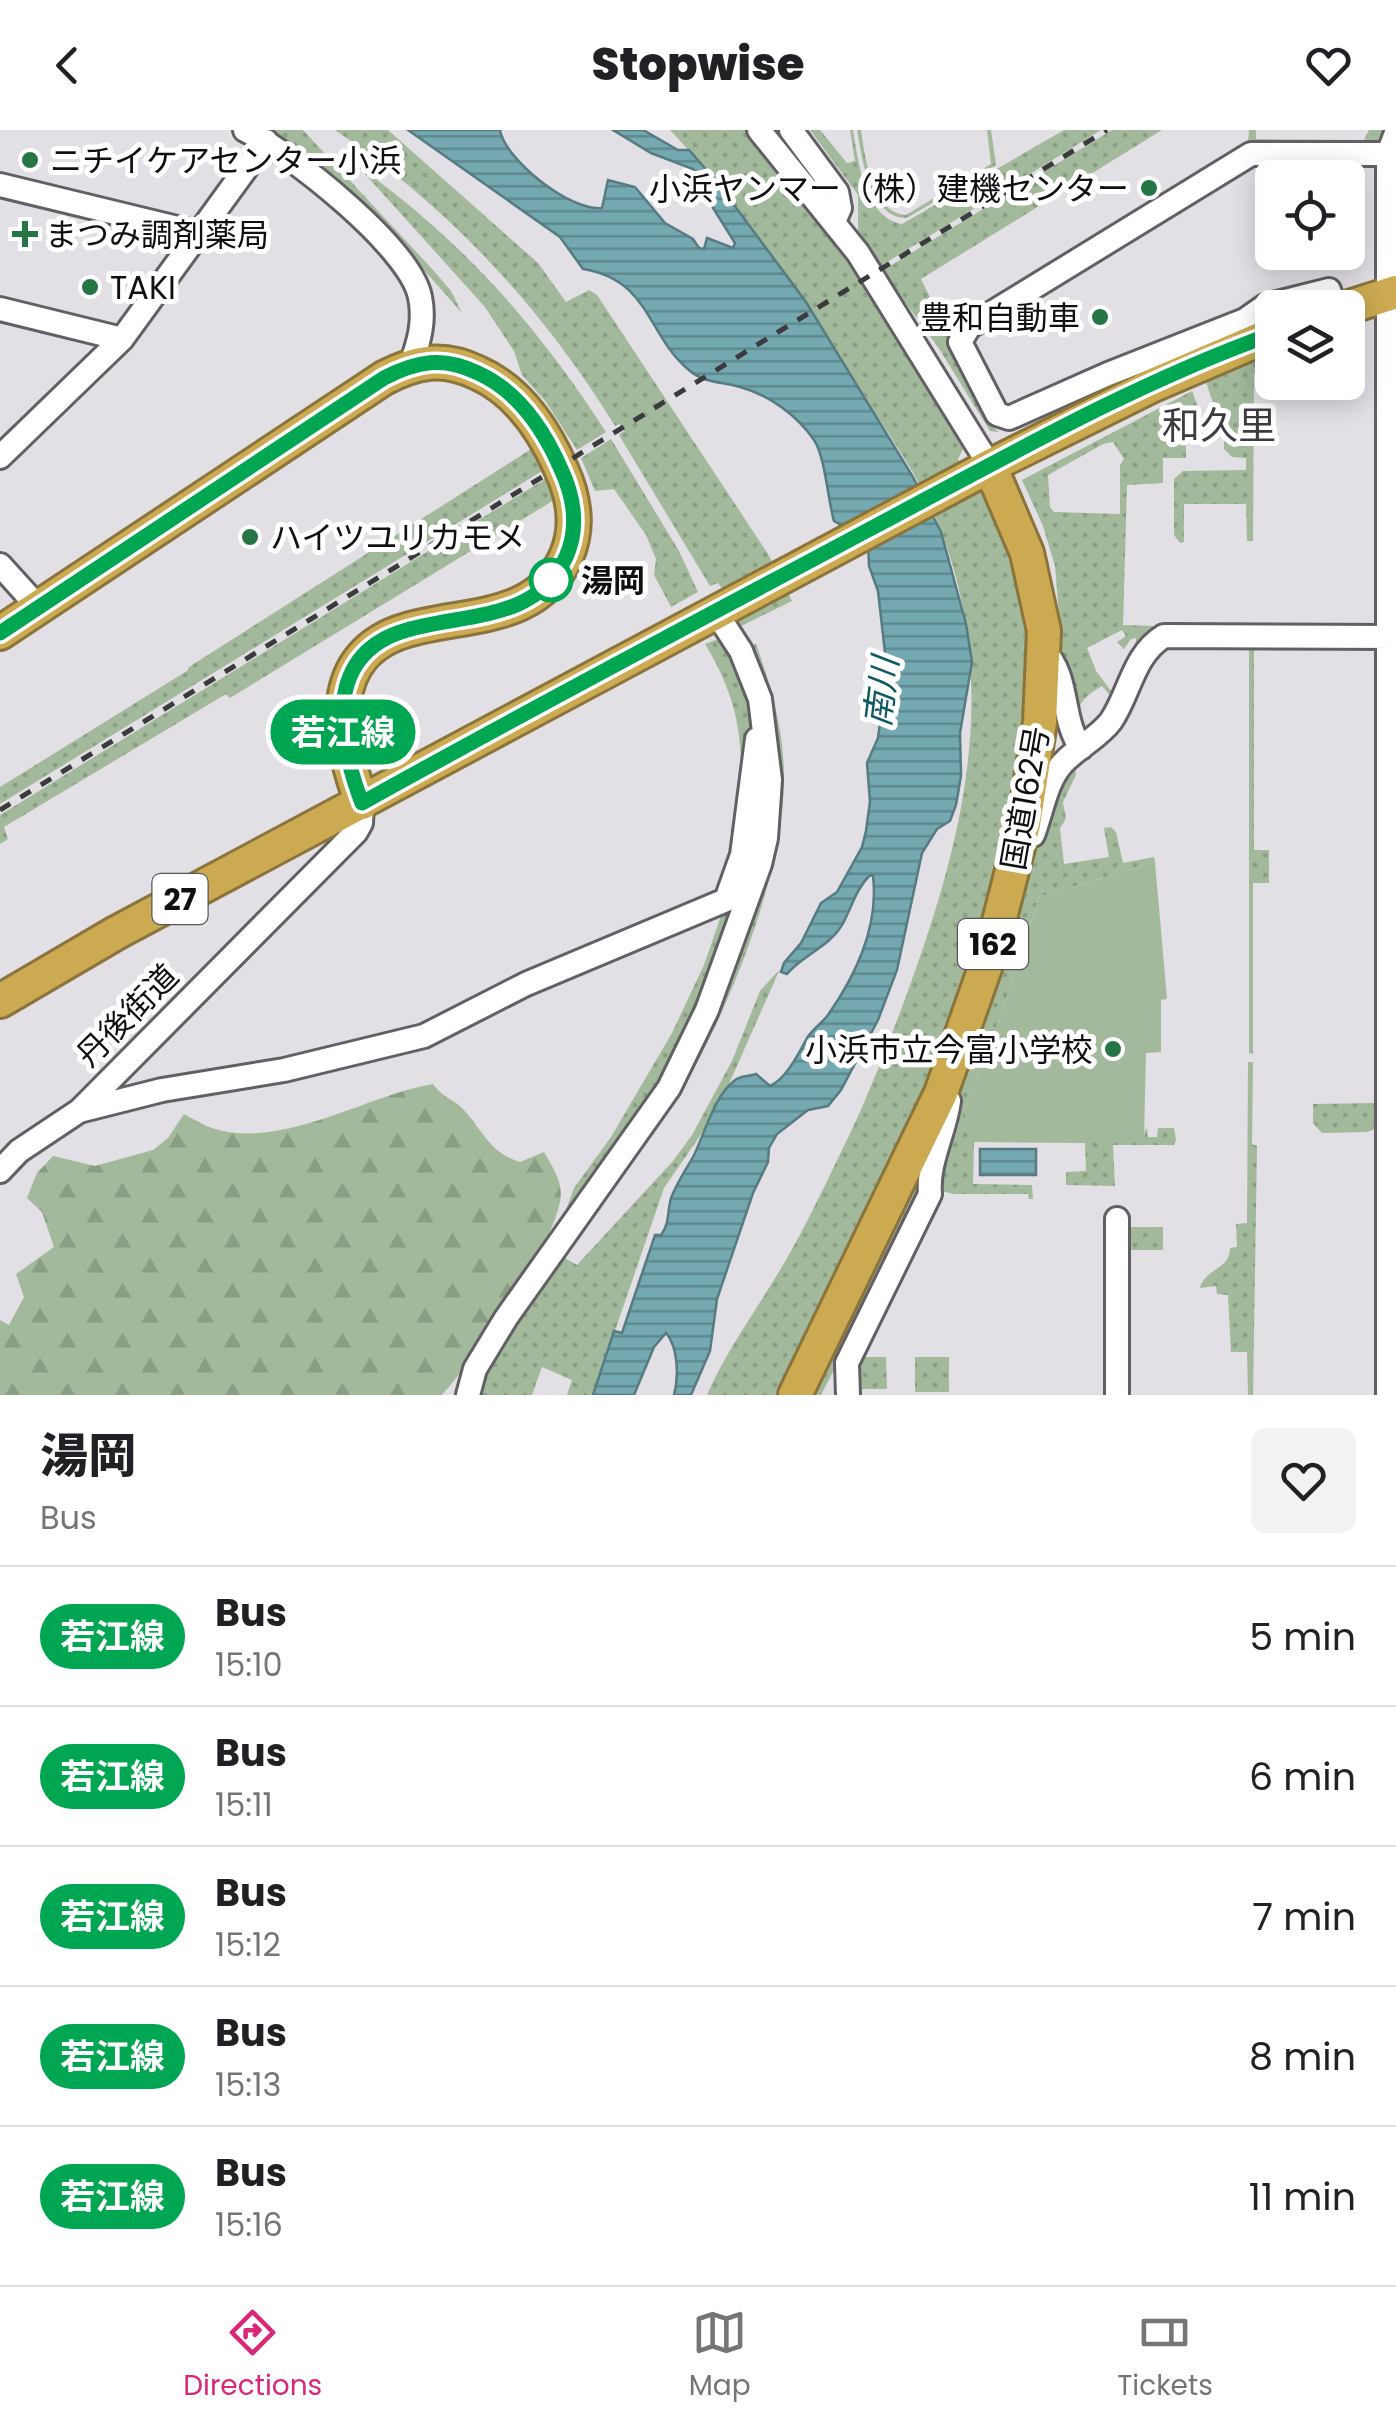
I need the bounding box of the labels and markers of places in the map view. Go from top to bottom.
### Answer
place label: ニチイケアセンター小浜 [50,138,401,183]
marker: ニチイケアセンター小浜 [19,149,41,171]
place label: 小浜ヤンマー（株）建機センター [649,166,1129,211]
marker: 小浜ヤンマー（株）建機センター [1138,177,1160,199]
place label: まつみ調剤薬局 [45,212,269,257]
marker: まつみ調剤薬局 [14,223,36,245]
place label: TAKI [110,265,176,310]
marker: TAKI [79,276,101,298]
place label: 豊和自動車 [920,295,1080,340]
marker: 豊和自動車 [1089,306,1111,328]
place label: ハイツユリカモメ [270,515,525,560]
marker: ハイツユリカモメ [239,526,261,548]
place label: 湯岡 [581,558,645,603]
marker: 湯岡 [530,559,572,601]
place label: 小浜市立今富小学校 [805,1027,1093,1072]
marker: 小浜市立今富小学校 [1102,1038,1124,1060]

